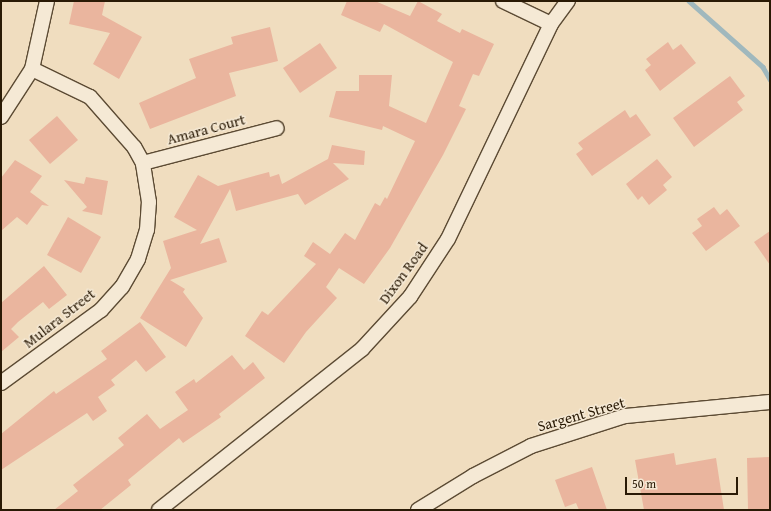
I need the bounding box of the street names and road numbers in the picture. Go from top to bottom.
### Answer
street label: Amara Court [165,110,247,148]
street label: Dixon Road [375,239,431,307]
street label: Mulara Street [20,284,98,352]
street label: Sargent Street [535,393,627,435]

